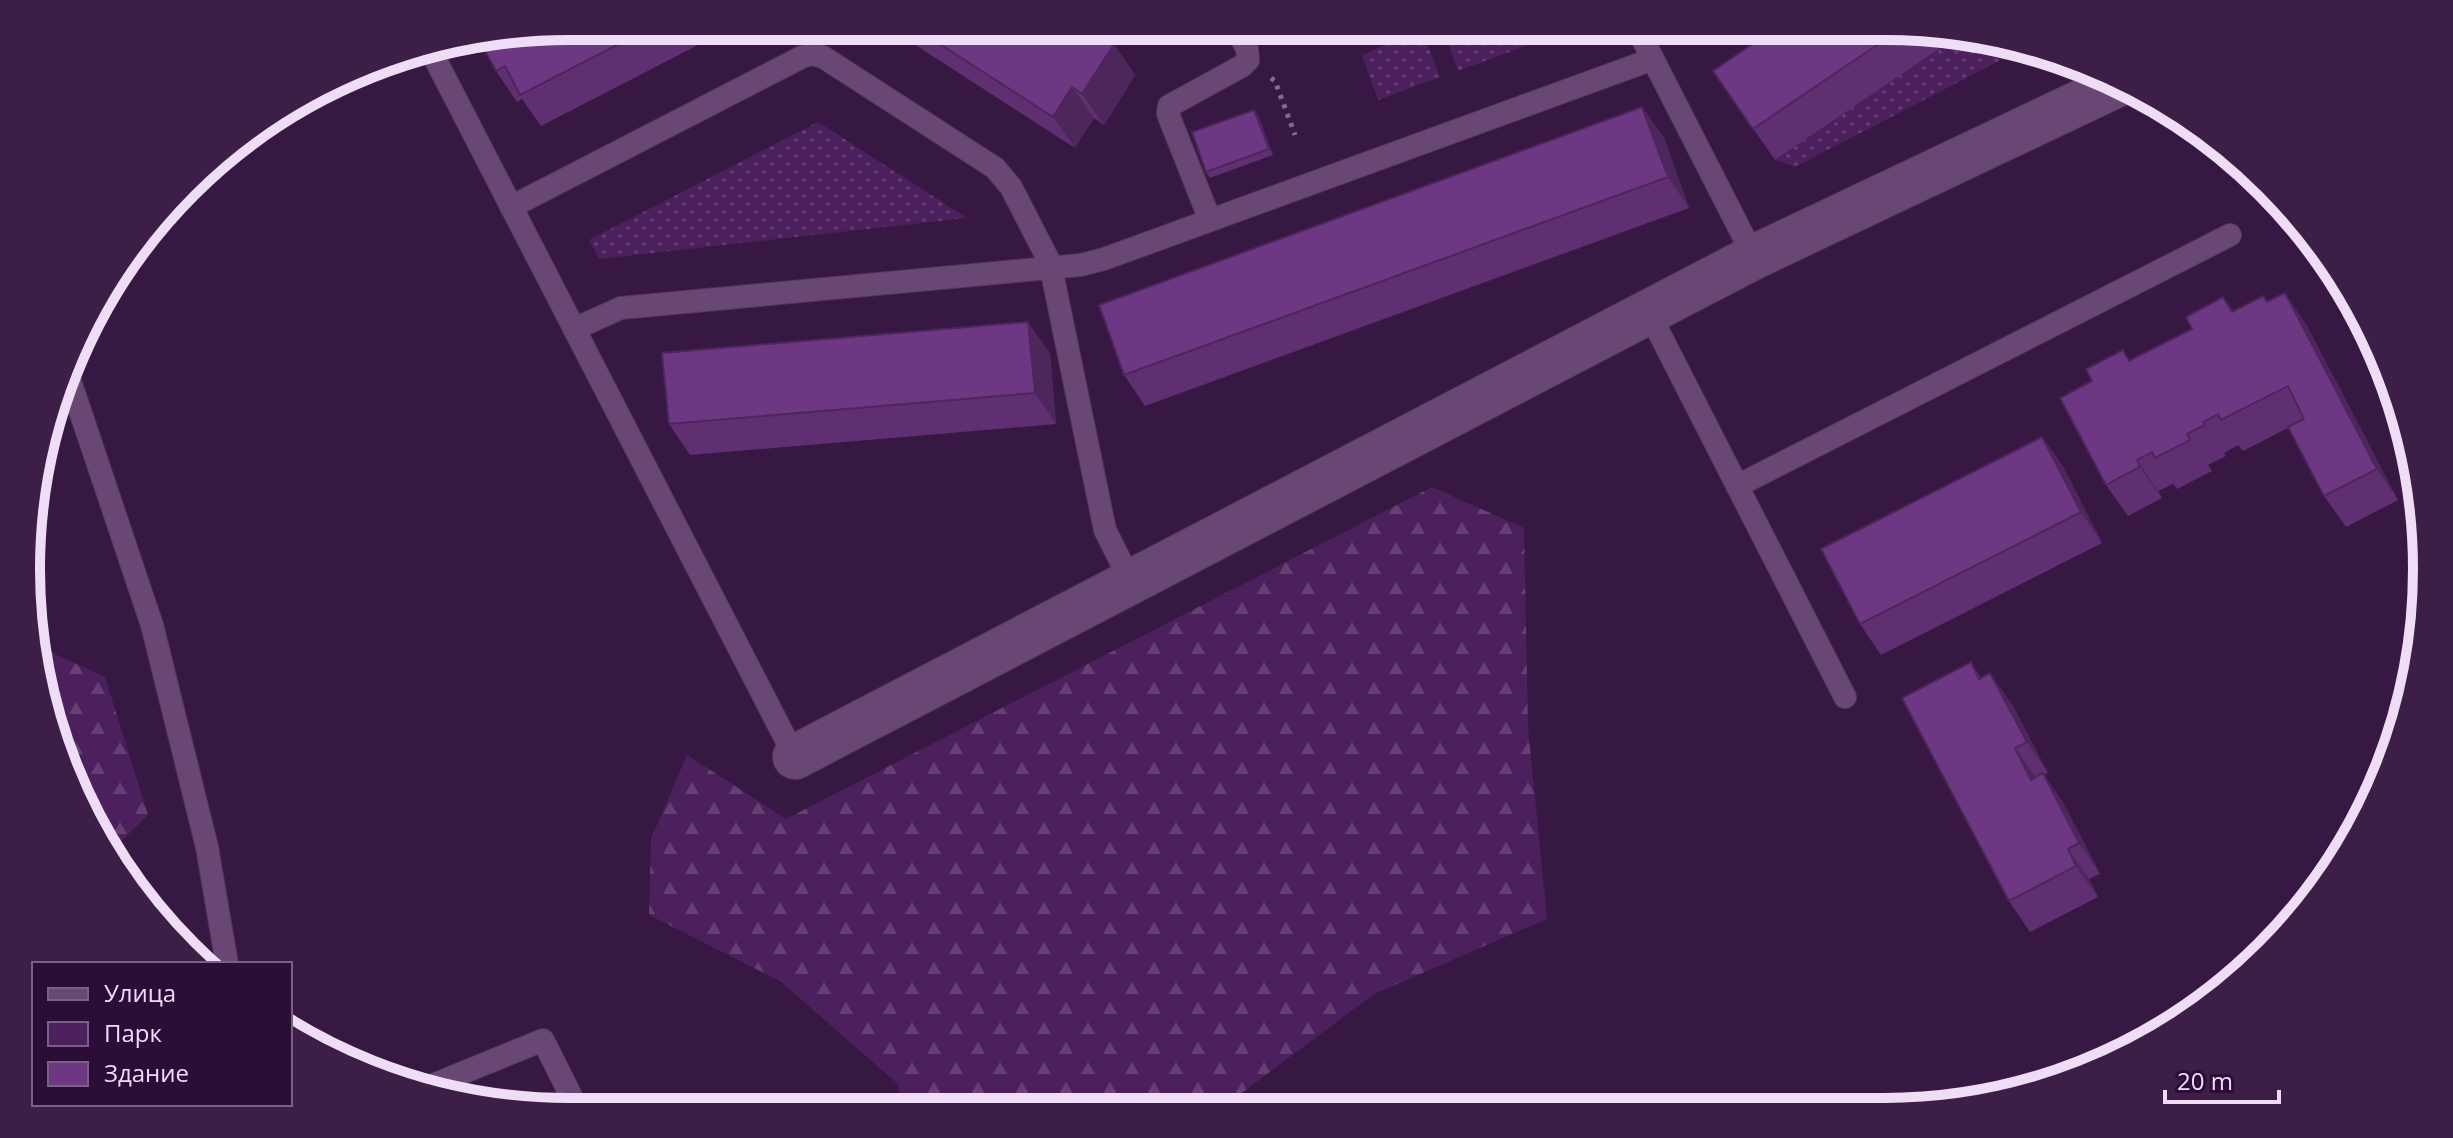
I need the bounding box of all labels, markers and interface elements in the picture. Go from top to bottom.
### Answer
legend [32,962,292,1106]
text: Улица [104,976,176,1009]
text: Парк [104,1016,162,1049]
scale bar [2165,1054,2279,1104]
text: Здание [104,1056,189,1089]
text: 20 m [2177,1064,2233,1097]

